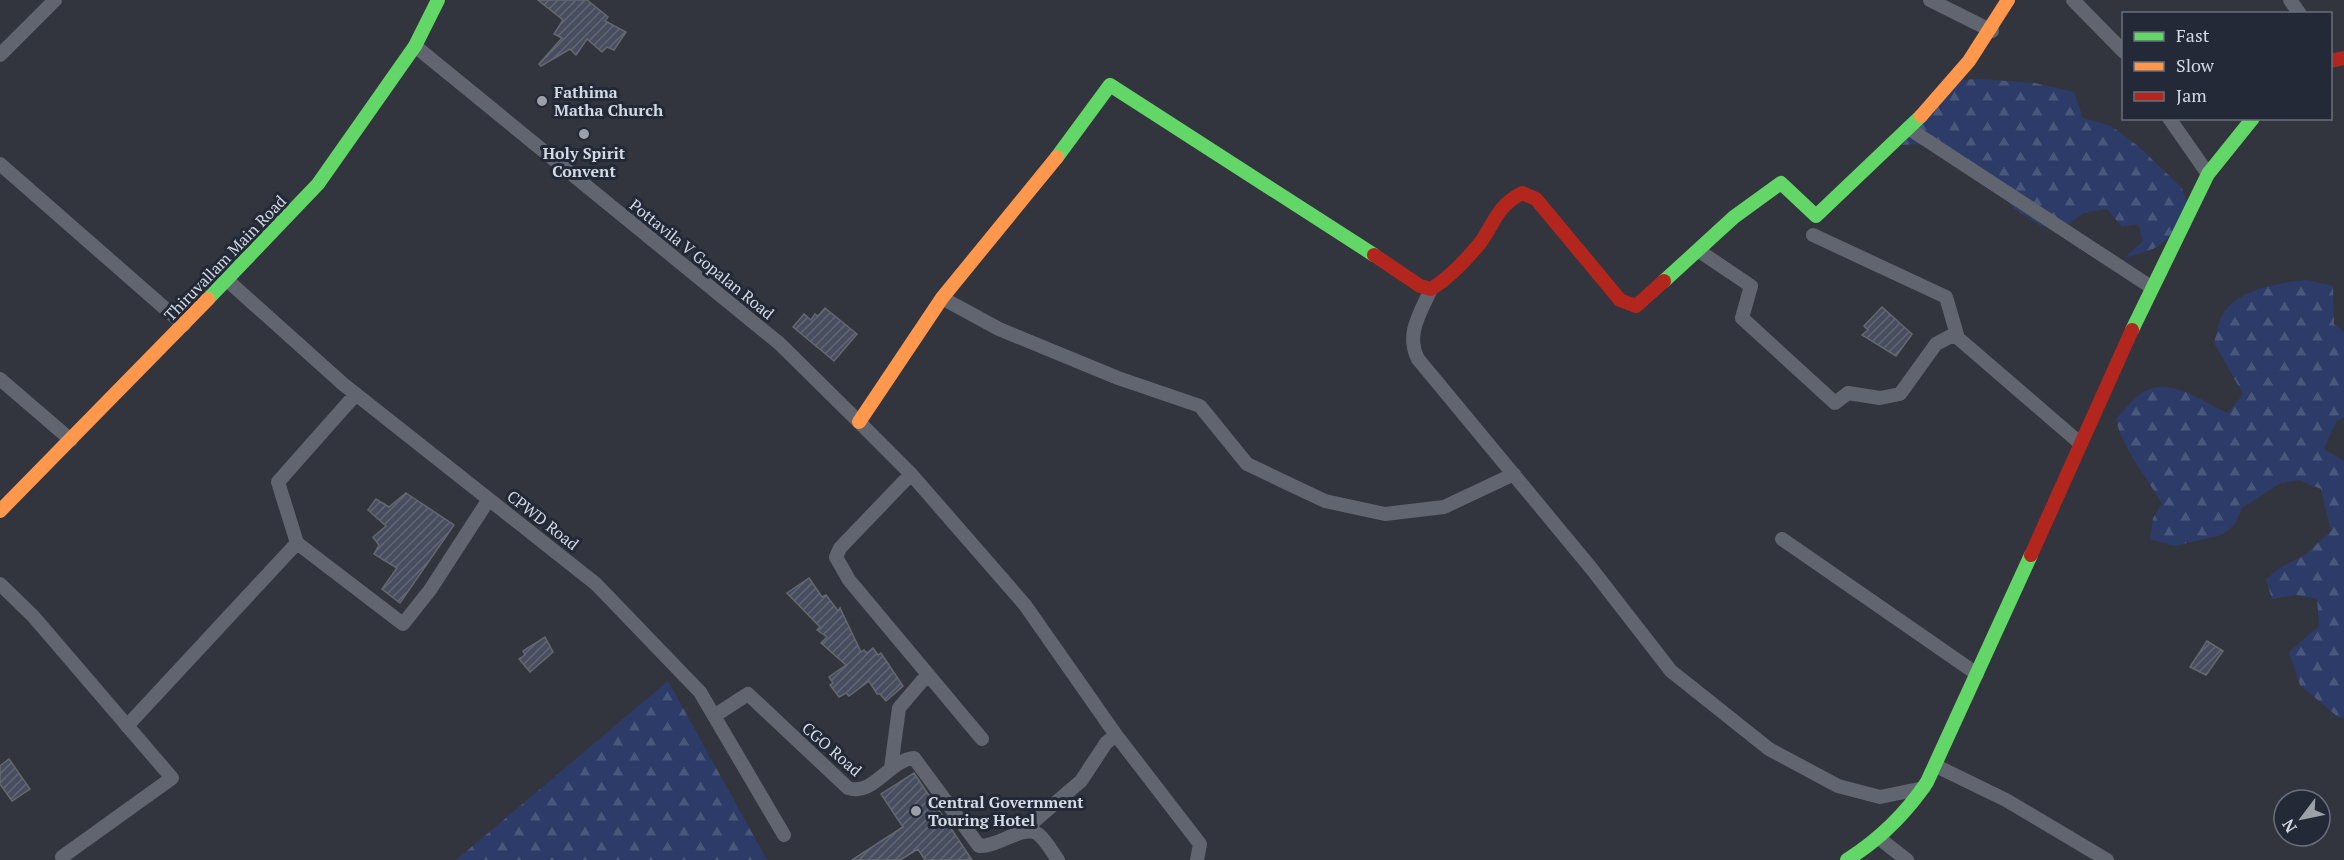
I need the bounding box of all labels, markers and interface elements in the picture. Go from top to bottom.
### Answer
legend [2122,12,2332,120]
text: Fast [2176,23,2210,47]
text: Slow [2176,53,2215,77]
place label: Fathima Matha Church [554,81,664,121]
text: Jam [2176,83,2207,107]
marker: Fathima Matha Church [535,94,549,108]
marker: Holy Spirit Convent [577,127,591,141]
place label: Holy Spirit Convent [543,142,626,182]
street label: Thiruvallam Main Road [159,190,291,326]
street label: Pottavila V Gopalan Road [625,194,779,324]
street label: CPWD Road [503,485,583,555]
street label: CGO Road [797,717,867,781]
north arrow [2272,788,2332,848]
place label: Central Government Touring Hotel [928,791,1084,831]
marker: Central Government Touring Hotel [909,804,923,818]
text: N [2277,815,2302,837]

